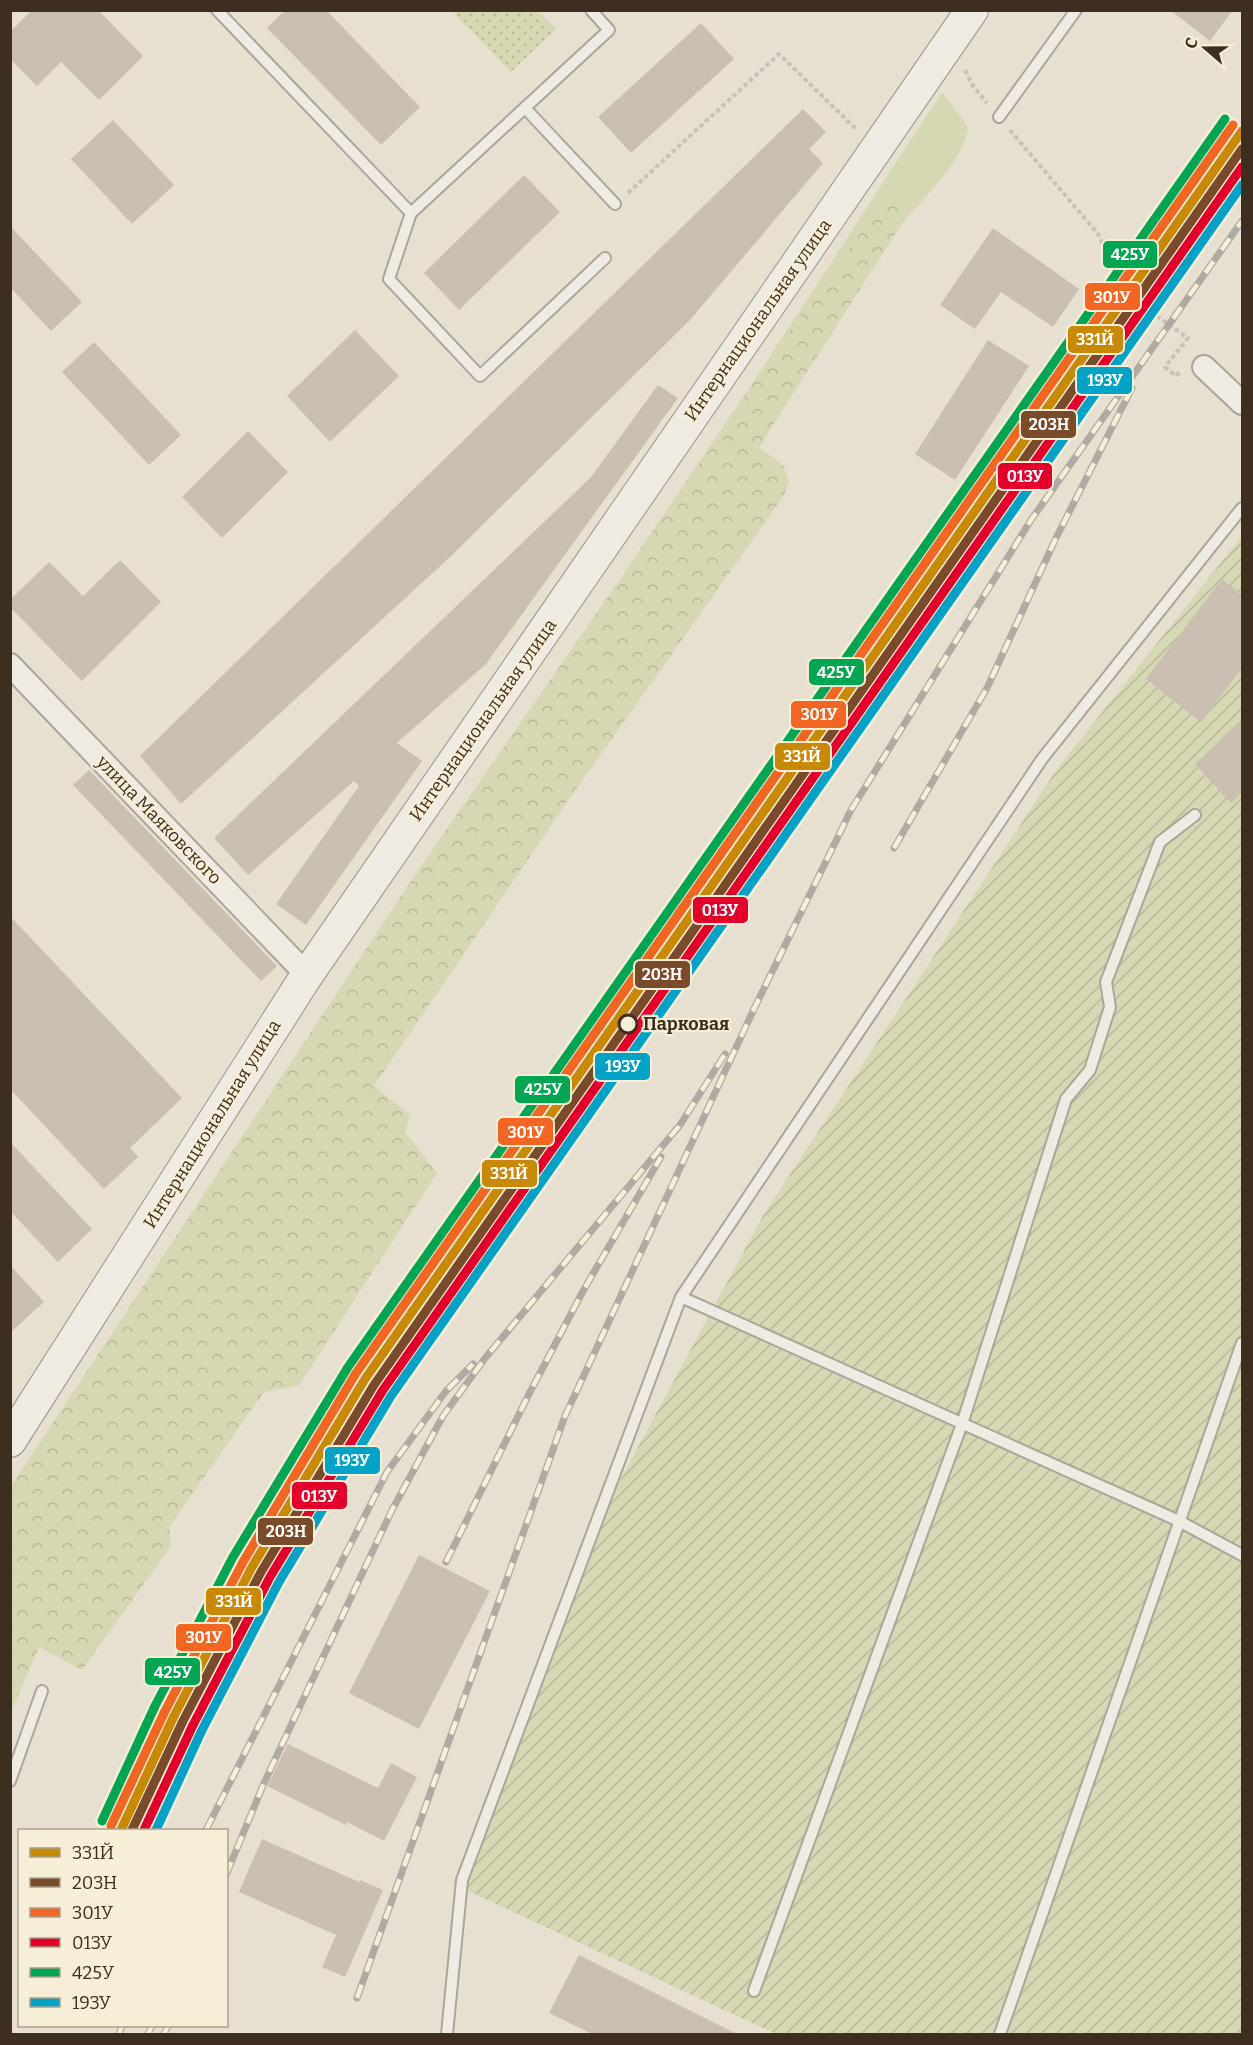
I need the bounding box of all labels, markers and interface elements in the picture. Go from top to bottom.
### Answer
north arrow [1175,18,1235,78]
text: С [1181,35,1202,51]
street label: Интернациональная улица [680,215,836,425]
line badge: 425У [1102,240,1158,269]
text: 425У [1111,245,1149,264]
line badge: 301У [1084,282,1141,311]
text: 301У [1093,288,1131,307]
line badge: 331Й [1067,325,1124,354]
text: 331Й [1076,329,1114,349]
line badge: 193У [1076,366,1133,395]
text: 193У [1087,371,1123,390]
line badge: 203Н [1020,410,1077,439]
text: 203Н [1029,415,1070,434]
line badge: 013У [997,462,1053,490]
text: 013У [1007,467,1043,486]
street label: Интернациональная улица [405,615,561,825]
line badge: 425У [808,658,865,686]
text: 425У [817,663,855,682]
line badge: 301У [790,700,847,729]
text: 301У [800,705,838,724]
line badge: 331Й [774,742,831,771]
text: 331Й [783,746,821,766]
street label: улица Маяковского [91,750,226,889]
line badge: 013У [692,896,749,924]
text: 013У [702,901,738,920]
line badge: 203Н [634,960,691,989]
text: 203Н [642,965,683,984]
place label: Парковая [643,1013,730,1035]
marker: Парковая [618,1014,638,1034]
street label: Интернациональная улица [139,1016,285,1232]
line badge: 193У [594,1052,651,1081]
text: 193У [605,1057,641,1076]
line badge: 425У [514,1075,571,1104]
text: 425У [524,1080,562,1099]
line badge: 301У [497,1117,554,1146]
text: 301У [507,1123,545,1142]
line badge: 331Й [481,1159,538,1188]
text: 331Й [490,1163,528,1183]
line badge: 193У [324,1446,381,1475]
text: 193У [334,1451,370,1470]
line badge: 013У [291,1481,348,1510]
text: 013У [301,1487,337,1506]
line badge: 203Н [257,1517,314,1546]
text: 203Н [266,1522,307,1541]
line badge: 331Й [205,1587,262,1616]
text: 331Й [215,1591,253,1611]
line badge: 301У [175,1623,232,1652]
text: 301У [185,1628,223,1647]
line badge: 425У [144,1657,201,1686]
text: 425У [154,1663,192,1682]
legend [18,1829,228,2027]
text: 331Й [72,1842,114,1864]
text: 203Н [72,1872,117,1894]
text: 301У [72,1902,114,1924]
text: 013У [72,1932,113,1954]
text: 425У [72,1962,115,1984]
text: 193У [72,1992,112,2014]

